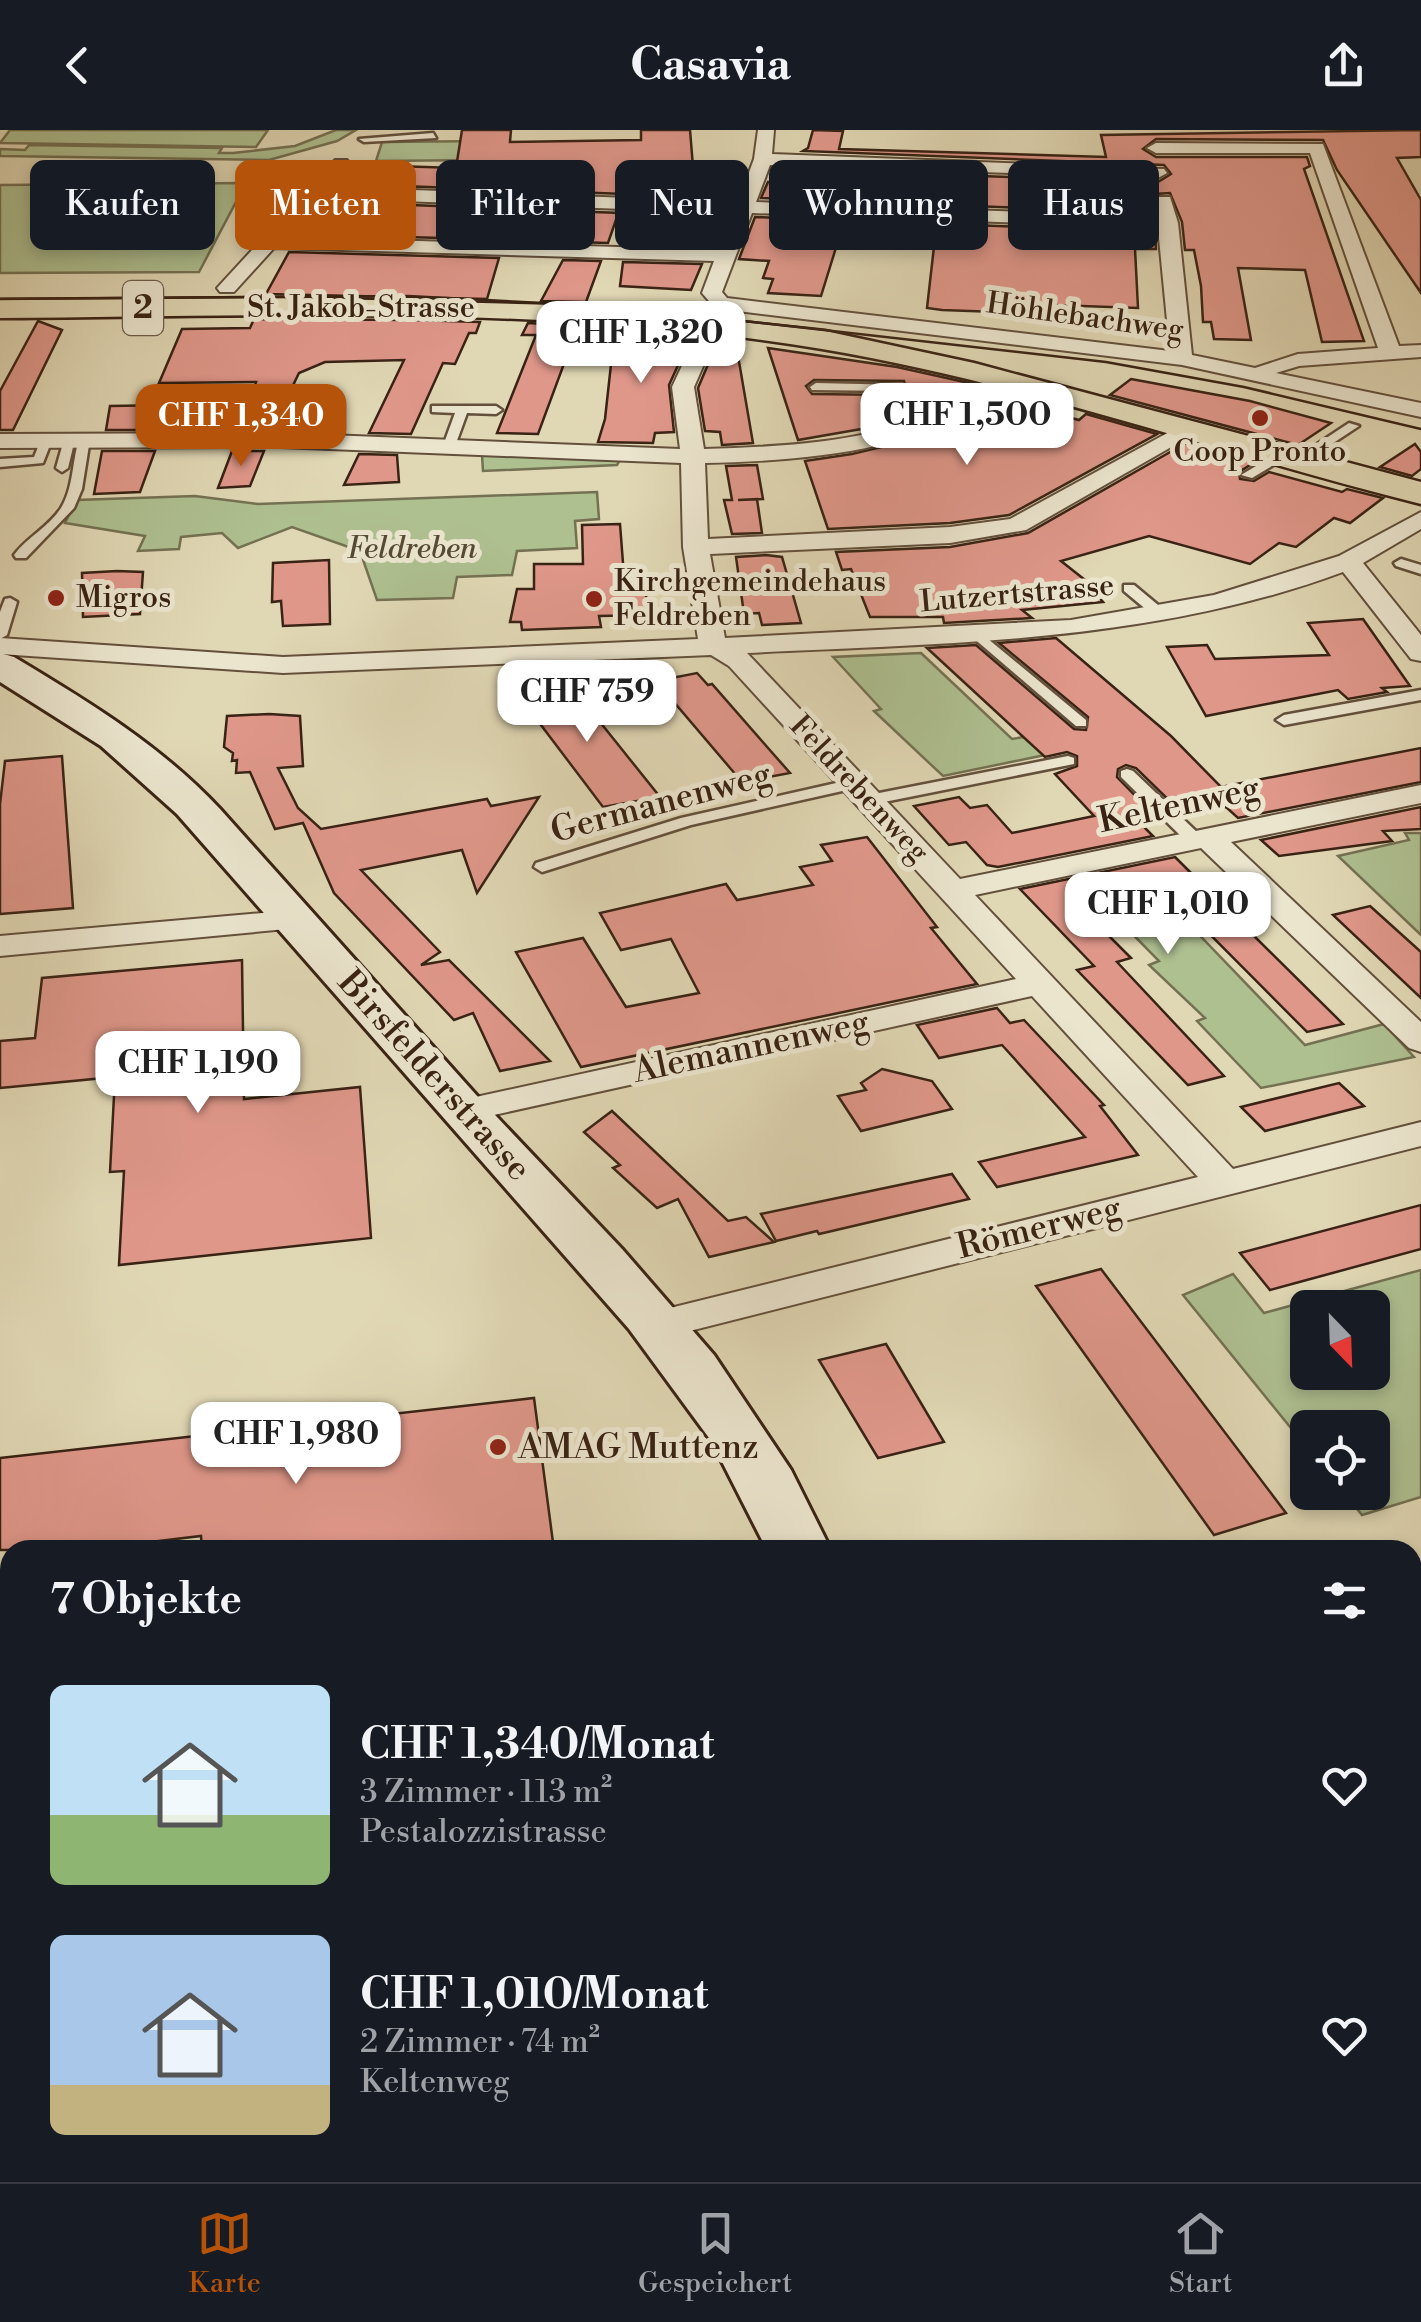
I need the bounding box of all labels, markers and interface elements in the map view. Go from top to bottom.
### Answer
text: Casavia [630,37,791,94]
icon: back [50,38,105,93]
icon: share [1316,38,1371,93]
chip: Kaufen [30,160,215,250]
chip: Mieten [235,160,416,250]
chip: Filter [436,160,595,250]
chip: Neu [615,160,749,250]
chip: Wohnung [769,160,988,250]
chip: Haus [1008,160,1159,250]
road number: 2 [123,281,163,335]
street label: Höhlebachweg [984,284,1187,350]
street label: St. Jakob-Strasse [247,289,475,327]
pin: CHF 1,320 [527,301,755,386]
text: CHF 1,320 [558,313,724,353]
pin: CHF 1,500 [853,383,1081,468]
pin: CHF 1,340 [127,384,355,469]
text: CHF 1,500 [883,395,1052,435]
text: CHF 1,340 [157,396,325,436]
marker: Coop Pronto [1249,407,1271,429]
place label: Coop Pronto [1174,433,1346,471]
park label: Feldreben [347,530,477,568]
place label: Kirchgemeindehaus Feldreben [614,563,886,635]
street label: Lutzertstrasse [918,567,1116,621]
place label: Migros [76,579,171,617]
marker: Migros [45,587,67,609]
marker: Kirchgemeindehaus Feldreben [583,588,605,610]
pin: CHF 759 [495,660,679,745]
text: CHF 759 [519,672,655,712]
street label: Feldrebenweg [781,707,937,871]
street label: Germanenweg [546,753,776,853]
street label: Keltenweg [1094,767,1264,843]
pin: CHF 1,010 [1054,872,1282,957]
text: CHF 1,010 [1087,884,1249,924]
street label: Birsfelderstrasse [328,961,540,1190]
street label: Alemannenweg [628,1001,873,1093]
pin: CHF 1,190 [84,1031,312,1116]
text: CHF 1,190 [117,1043,279,1083]
street label: Römerweg [952,1187,1126,1269]
north arrow [1290,1290,1390,1390]
map controls [1290,1290,1390,1510]
pin: CHF 1,980 [182,1402,410,1487]
button: locate [1290,1410,1390,1510]
text: CHF 1,980 [213,1414,379,1454]
place label: AMAG Muttenz [517,1426,759,1469]
marker: AMAG Muttenz [487,1436,509,1458]
icon: filters [1317,1573,1372,1628]
text: 7 Objekte [50,1574,242,1627]
text: CHF 1,340/Monat [360,1719,714,1772]
icon: home [130,1725,250,1845]
icon: heart [1317,1758,1372,1813]
text: 3 Zimmer · 113 m² [360,1772,612,1812]
text: Pestalozzistrasse [360,1812,607,1852]
text: CHF 1,010/Monat [360,1969,708,2022]
icon: home [130,1975,250,2095]
icon: heart [1317,2008,1372,2063]
text: 2 Zimmer · 74 m² [360,2022,600,2062]
text: Keltenweg [360,2062,510,2102]
tab: Karte [189,2206,261,2301]
tab: Gespeichert [638,2206,792,2301]
tab: Start [1169,2206,1232,2301]

